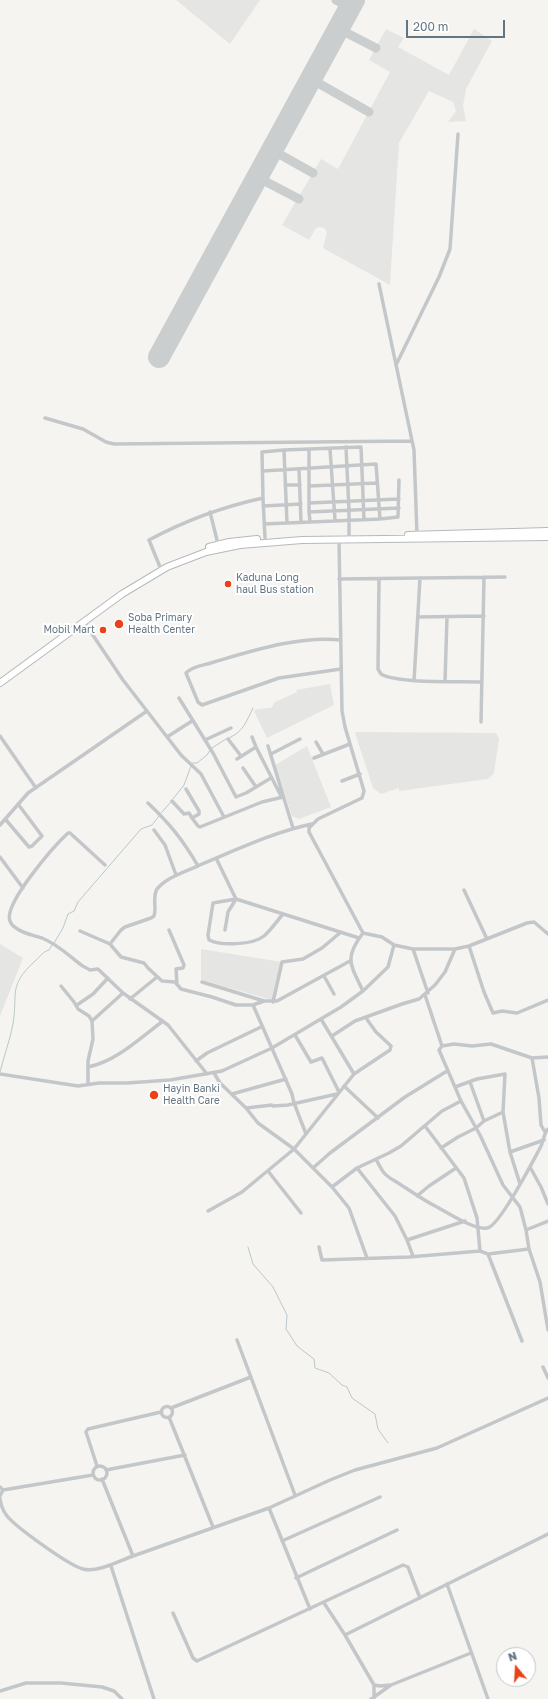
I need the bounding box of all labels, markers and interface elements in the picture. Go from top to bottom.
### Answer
scale bar [408,12,507,38]
text: 200 m [413,19,448,34]
place label: Kaduna Long haul Bus station [236,572,314,596]
marker: Kaduna Long haul Bus station [223,579,233,589]
place label: Soba Primary Health Center [128,612,195,636]
marker: Soba Primary Health Center [113,618,125,630]
place label: Mobil Mart [44,624,95,636]
marker: Mobil Mart [98,625,108,635]
place label: Hayin Banki Health Care [163,1083,220,1106]
marker: Hayin Banki Health Care [148,1089,160,1101]
north arrow [496,1647,536,1687]
text: N [506,1649,518,1664]

